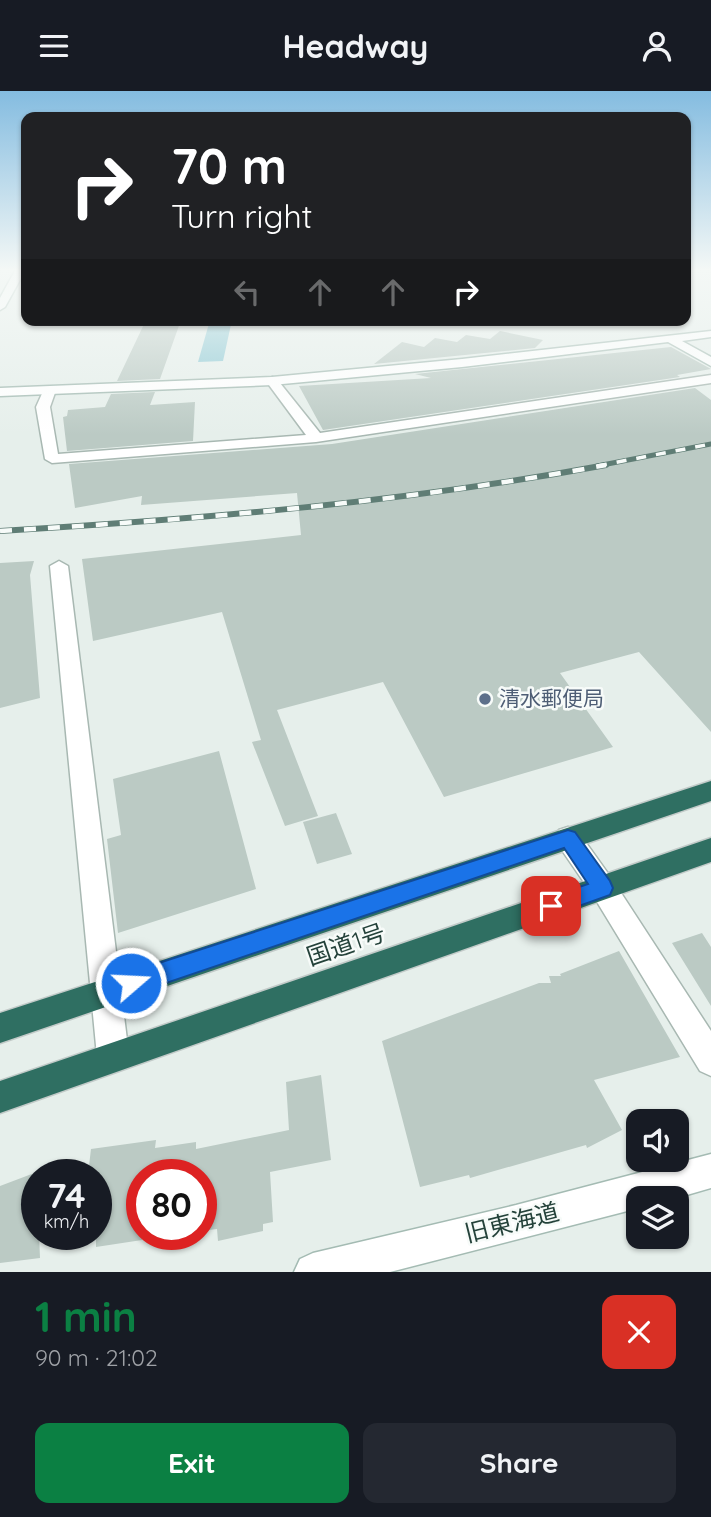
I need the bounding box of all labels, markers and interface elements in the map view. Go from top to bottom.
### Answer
text: Headway [283,26,428,66]
icon: menu [35,27,73,65]
icon: person [638,27,676,65]
text: 70 m [171,135,287,196]
icon: right [56,140,147,231]
text: Turn right [171,196,312,236]
icon: left [228,273,266,311]
icon: ahead [301,273,339,311]
icon: ahead [374,273,412,311]
icon: right [447,273,485,311]
place label: 清水郵便局 [499,685,604,711]
marker: 清水郵便局 [477,691,493,707]
pin [521,876,581,936]
icon: arrive [532,887,570,925]
street label: 国道1号 [303,917,389,971]
position arrow [94,946,168,1020]
map controls [626,1109,689,1249]
button: sound [626,1109,689,1172]
speed limit sign: 80 [126,1159,217,1250]
text: 74 [47,1173,86,1217]
button: layers [626,1186,689,1249]
street label: 旧東海道 [462,1196,562,1248]
text: km/h [44,1210,89,1233]
text: 1 min [35,1290,137,1343]
button: close [602,1295,676,1369]
text: 90 m · 21:02 [35,1343,158,1372]
button: Exit [35,1423,349,1503]
button: Share [363,1423,676,1503]

